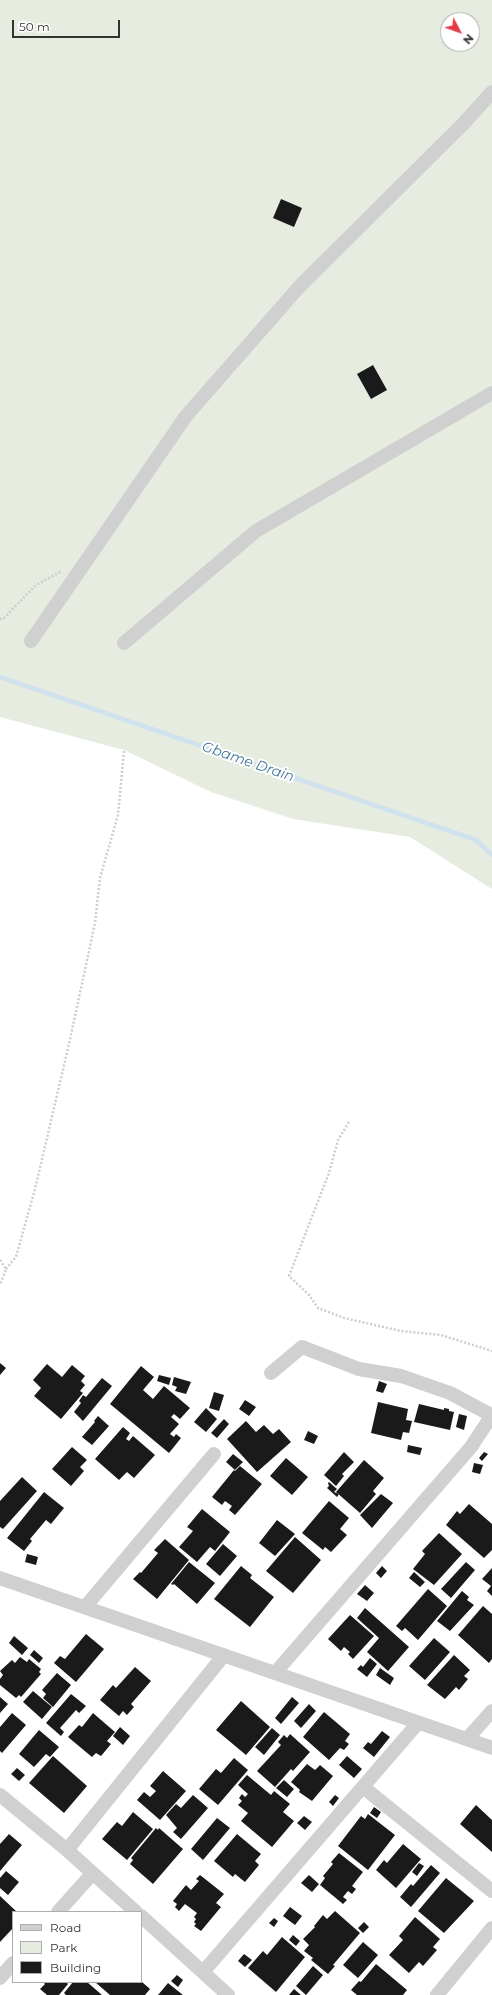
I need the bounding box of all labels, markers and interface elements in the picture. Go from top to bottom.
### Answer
scale bar [14,12,122,38]
north arrow [440,12,480,52]
text: 50 m [19,19,50,34]
text: N [460,31,477,47]
water label: Gbame Drain [200,738,296,786]
legend [12,1911,142,1983]
text: Road [50,1920,81,1935]
text: Park [50,1940,77,1955]
text: Building [50,1960,101,1975]

